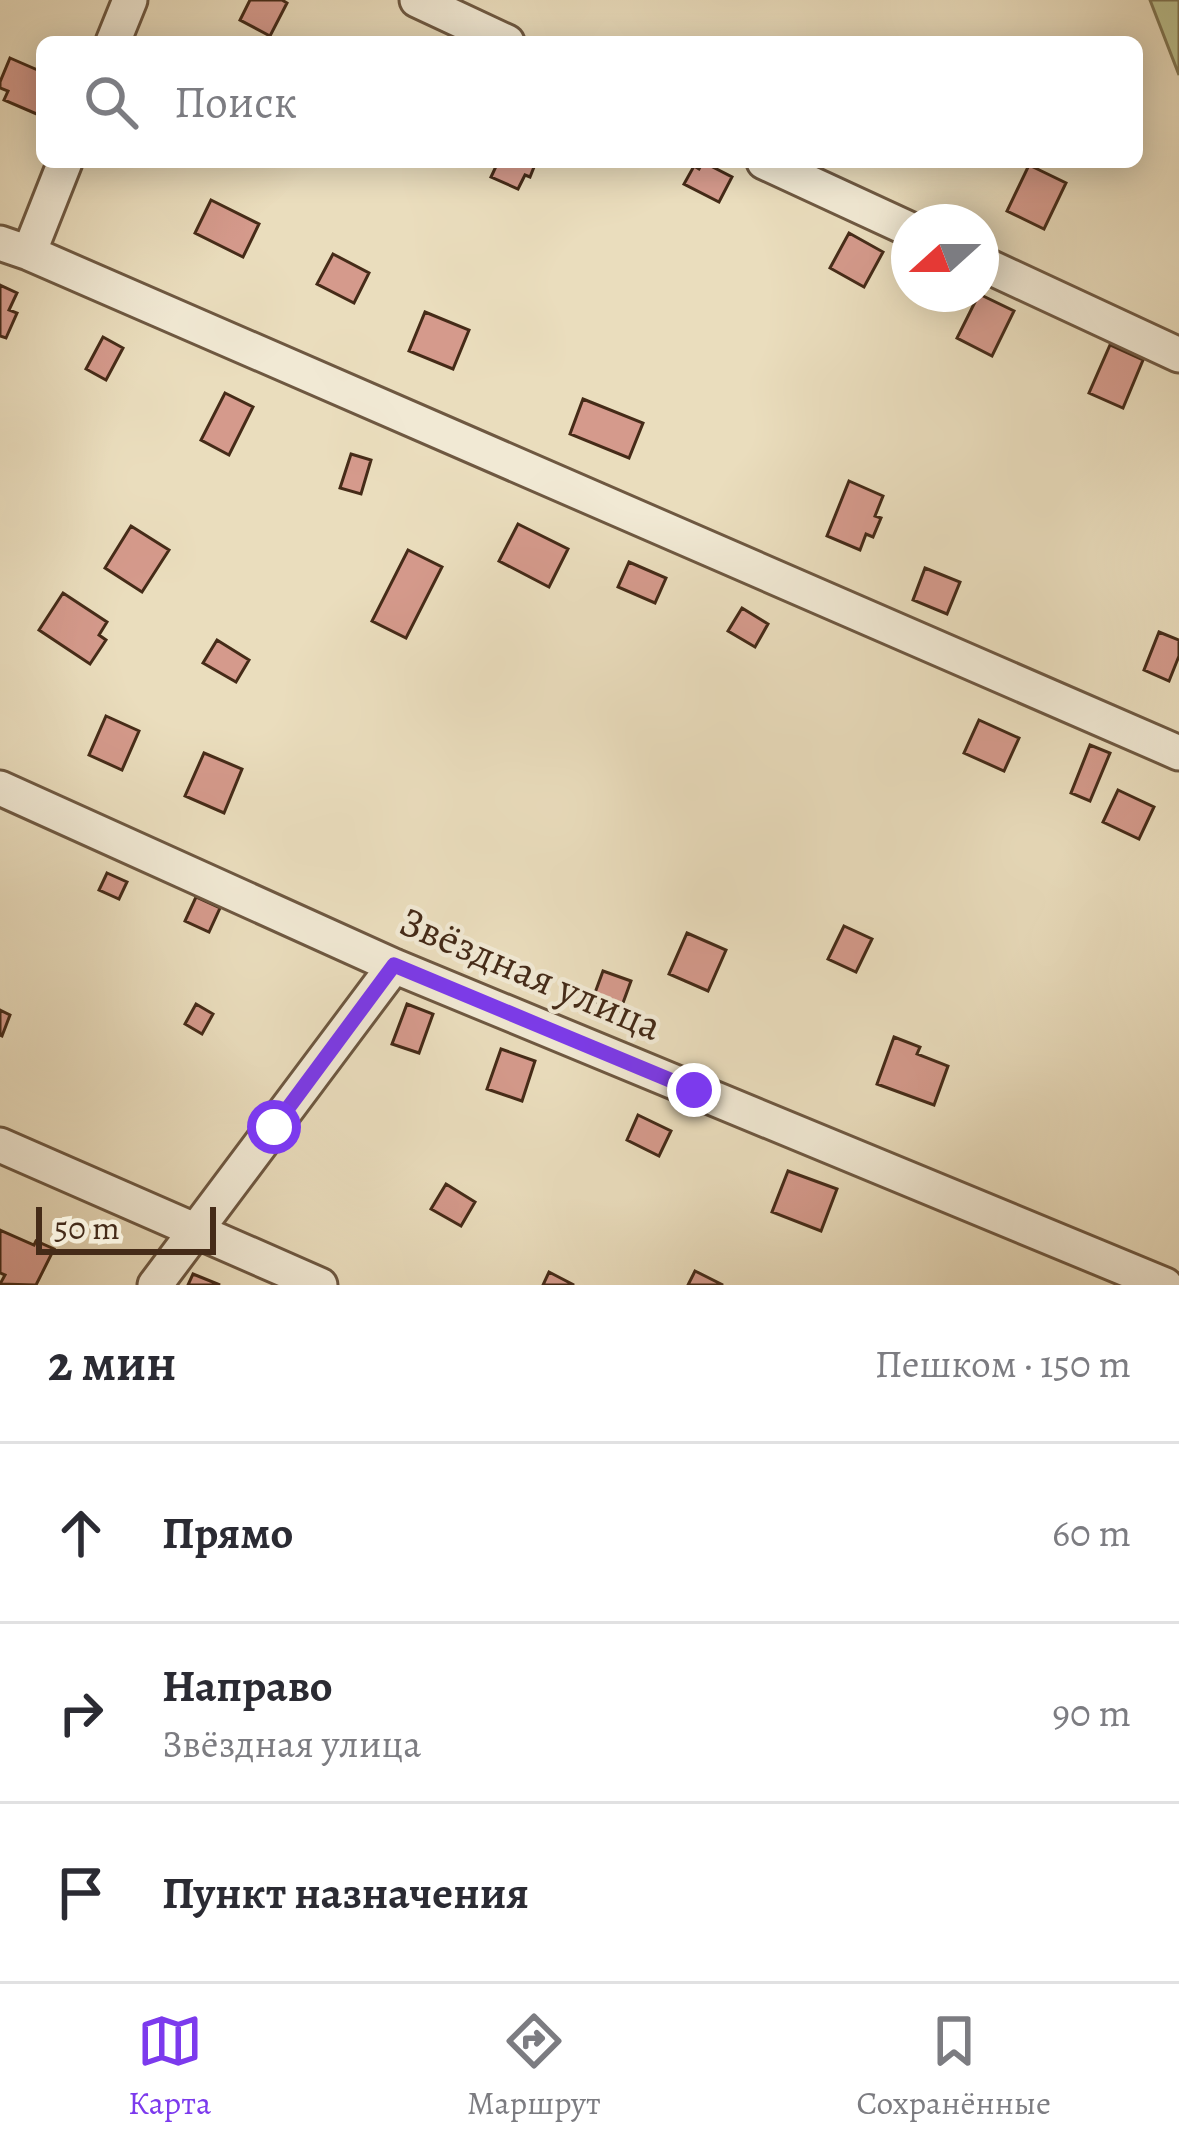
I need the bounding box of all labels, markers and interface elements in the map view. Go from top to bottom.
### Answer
search box [36,36,1143,168]
icon: search [78,69,144,135]
text: Поиск [174,71,297,133]
north arrow [891,204,999,312]
street label: Звёздная улица [391,892,671,1054]
route end [667,1063,721,1117]
route start [247,1100,301,1154]
scale bar [36,1201,216,1254]
text: 50 m [54,1205,120,1250]
text: 2 мин [48,1328,176,1398]
text: Пешком · 150 m [875,1337,1131,1390]
icon: ahead [48,1500,114,1566]
text: Прямо [162,1502,293,1564]
text: 60 m [1052,1506,1131,1559]
text: Направо [162,1655,333,1717]
icon: right [48,1680,114,1746]
text: 90 m [1052,1686,1131,1739]
text: Звёздная улица [162,1717,421,1770]
icon: arrive [48,1860,114,1926]
text: Пункт назначения [162,1862,529,1924]
tab: Карта [128,2008,211,2125]
tab: Маршрут [467,2008,601,2125]
tab: Сохранённые [856,2008,1051,2125]

